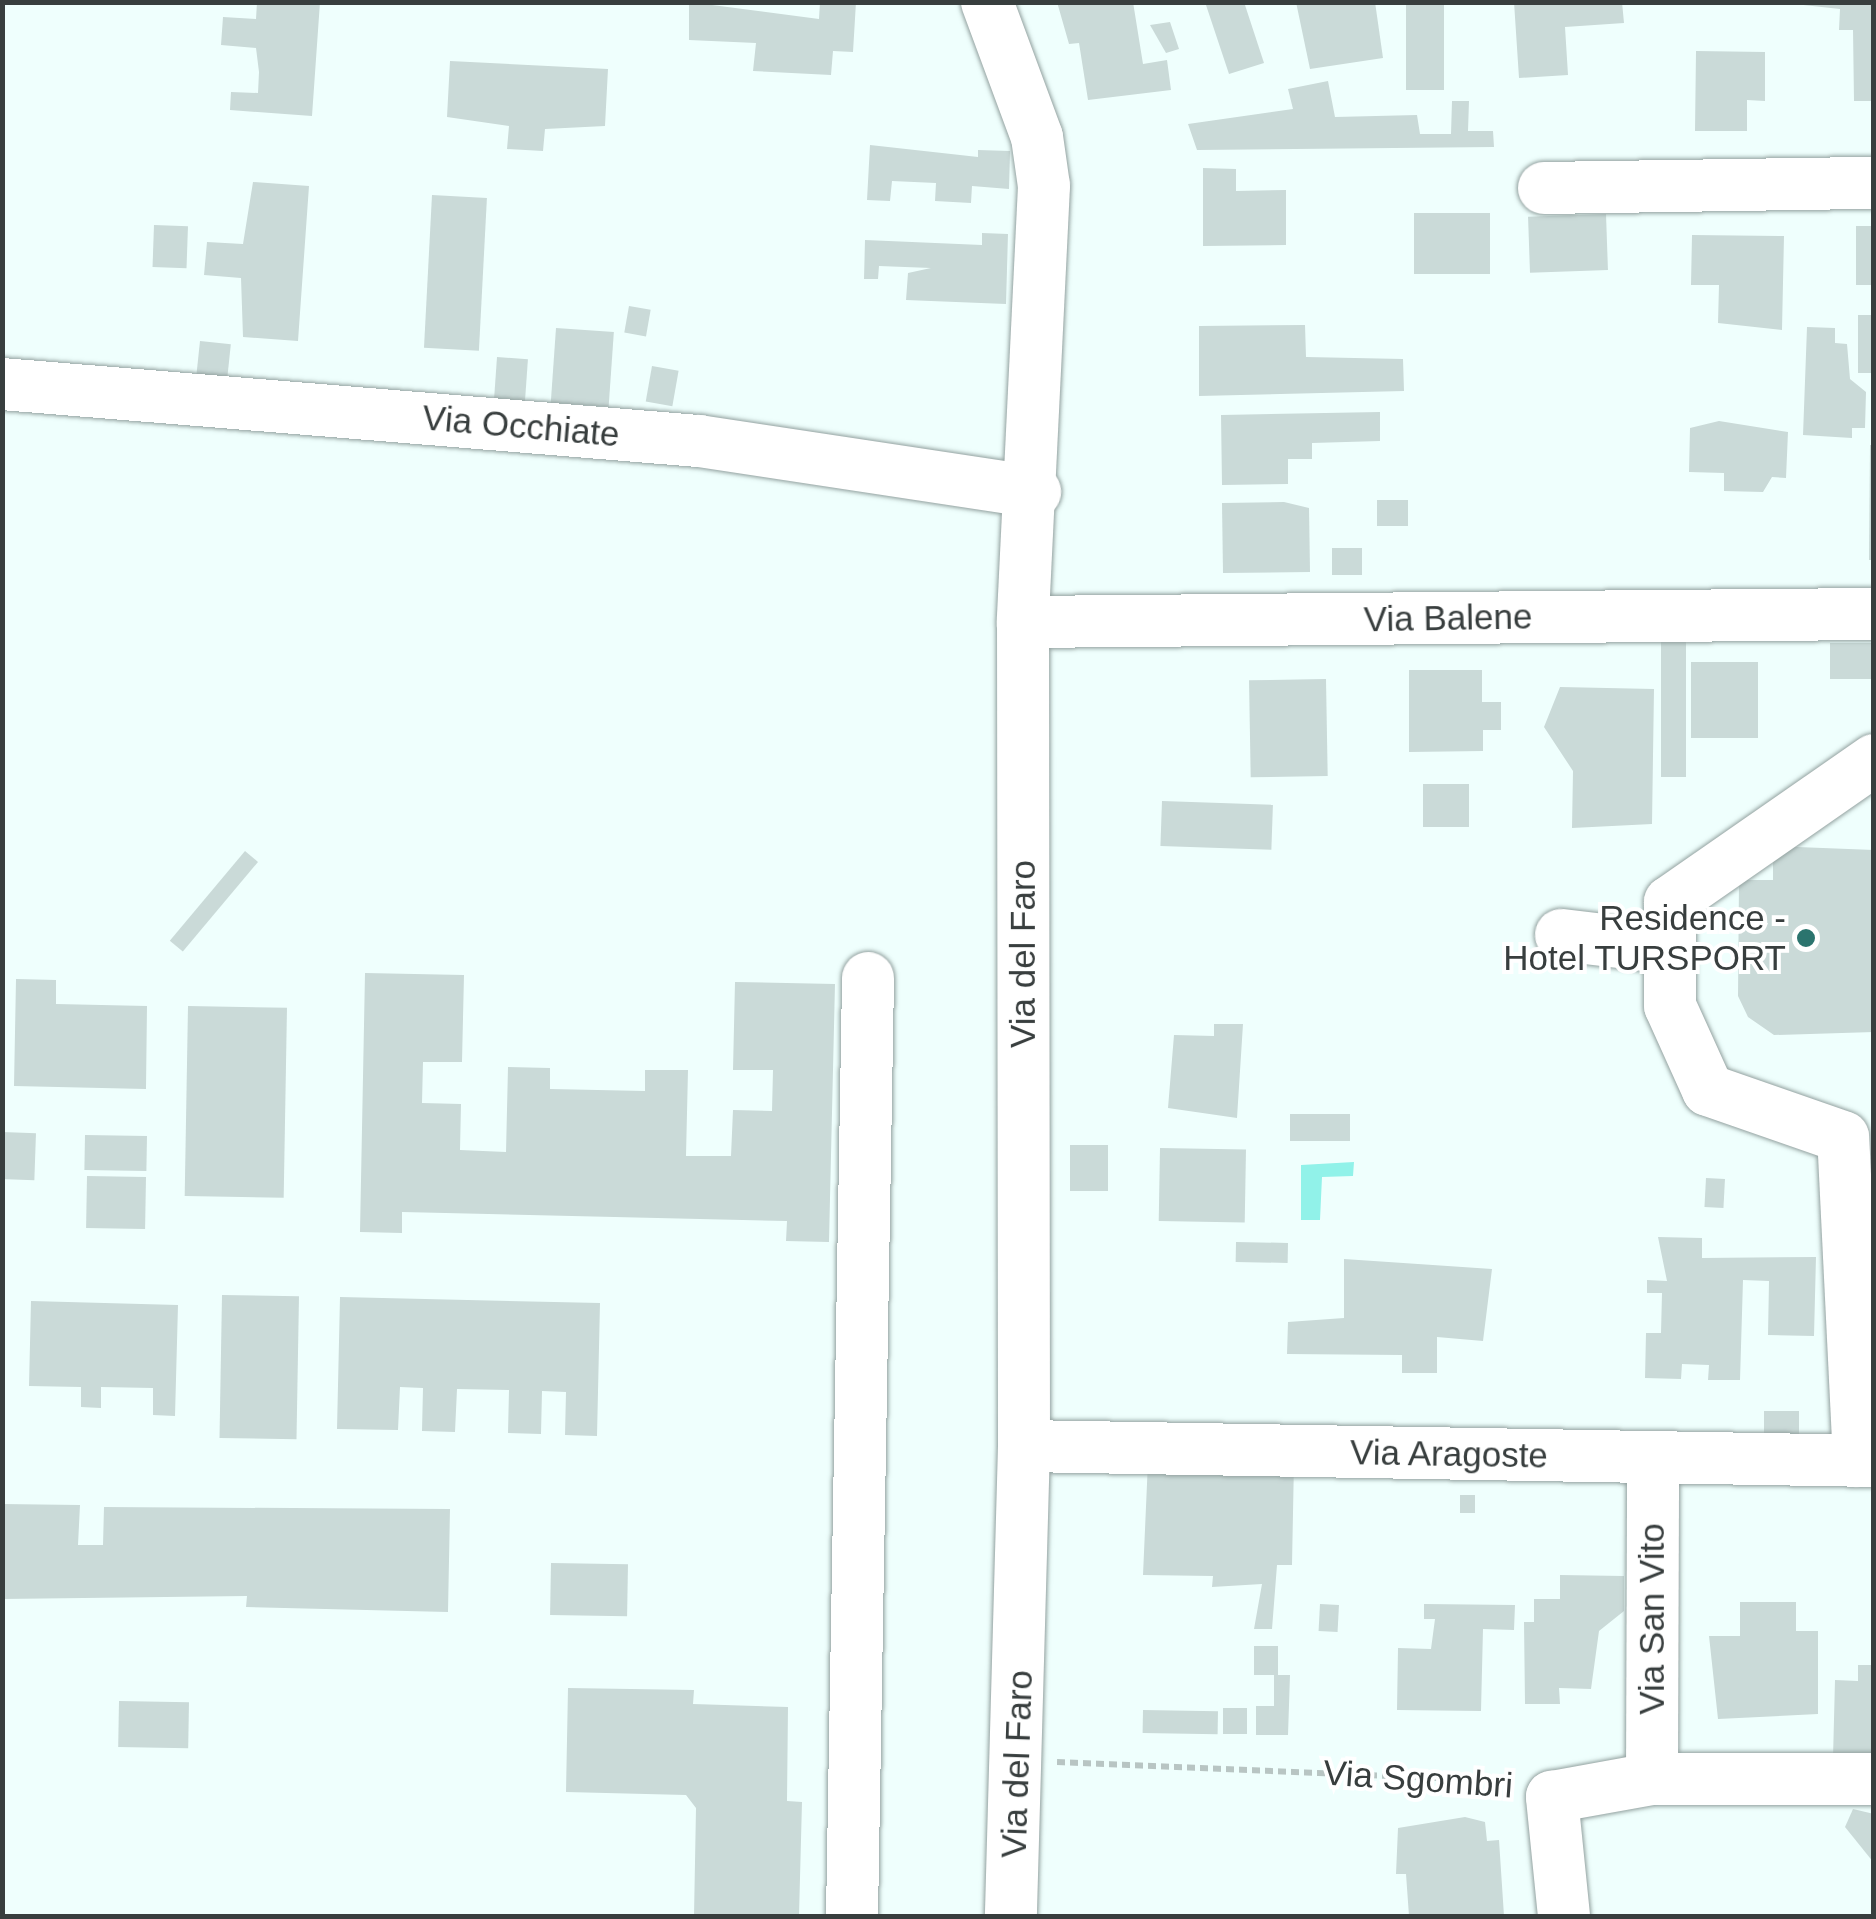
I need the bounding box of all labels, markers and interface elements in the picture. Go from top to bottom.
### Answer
street label: Via Occhiate [421,396,621,456]
street label: Via Balene [1363,596,1533,640]
street label: Via del Faro [1002,860,1044,1048]
place label: Residence - Hotel TURSPORT [1503,897,1786,979]
marker: Residence - Hotel TURSPORT [1795,927,1817,949]
street label: Via Aragoste [1349,1431,1549,1477]
street label: Via San Vito [1631,1523,1673,1715]
street label: Via del Faro [993,1669,1041,1859]
street label: Via Sgombri [1322,1751,1514,1807]

